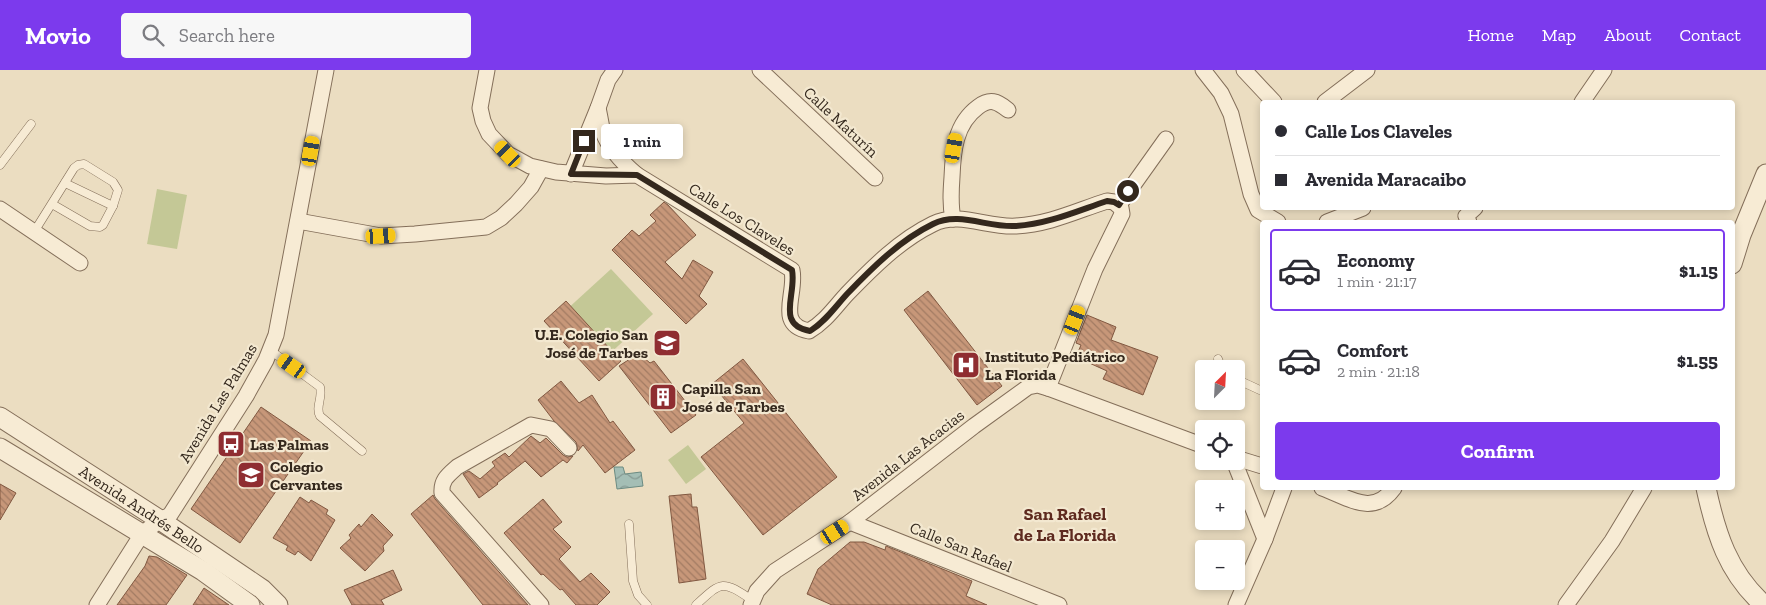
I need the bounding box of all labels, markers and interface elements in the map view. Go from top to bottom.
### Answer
search box [121,13,471,58]
text: Movio [25,21,91,50]
icon: search [139,21,167,49]
text: Search here [179,24,275,47]
text: Home [1467,24,1514,46]
text: Map [1542,24,1576,46]
text: About [1604,24,1651,46]
text: Contact [1679,24,1741,46]
street label: Calle Maturín [800,83,883,162]
text: Calle Los Claveles [1305,120,1452,143]
callout: 1 min [602,124,684,158]
route end [573,130,595,152]
text: 1 min [623,132,661,151]
car [944,132,963,164]
car [301,135,320,167]
car [492,138,523,170]
text: Avenida Maracaibo [1305,168,1466,191]
street label: Calle Los Claveles [685,179,799,259]
route start [1117,180,1139,202]
car [365,228,396,244]
icon: car [1277,248,1322,293]
text: Economy [1337,249,1415,272]
text: $1.15 [1679,259,1718,282]
text: 1 min · 21:17 [1337,272,1416,291]
car [1062,303,1087,337]
place label: U.E. Colegio San José de Tarbes [534,325,649,362]
school or university icon: U.E. Colegio San José de Tarbes [652,328,682,358]
icon: car [1277,338,1322,383]
text: Comfort [1337,339,1408,362]
street label: Avenida Las Palmas [175,340,261,466]
place label: Instituto Pediátrico La Florida [985,347,1126,384]
text: $1.55 [1677,349,1718,372]
hospital icon: Instituto Pediátrico La Florida [951,350,981,380]
car [275,351,308,381]
north arrow [1195,360,1245,410]
map controls [1195,360,1245,590]
text: 2 min · 21:18 [1337,362,1420,381]
place label: Capilla San José de Tarbes [682,379,785,416]
building icon: Capilla San José de Tarbes [648,382,678,412]
street label: Avenida Las Acacias [848,405,968,505]
button: locate [1195,420,1245,470]
button: Confirm [1275,422,1720,480]
bus stop icon: Las Palmas [216,429,246,459]
place label: Las Palmas [250,435,329,454]
place label: Colegio Cervantes [270,457,342,494]
school or university icon: Colegio Cervantes [236,460,266,490]
street label: Avenida Andrés Bello [76,461,208,557]
button: + [1195,480,1245,530]
district label: San Rafael de La Florida [1014,503,1116,546]
car [818,518,851,546]
street label: Calle San Rafael [907,518,1015,576]
button: − [1195,540,1245,590]

